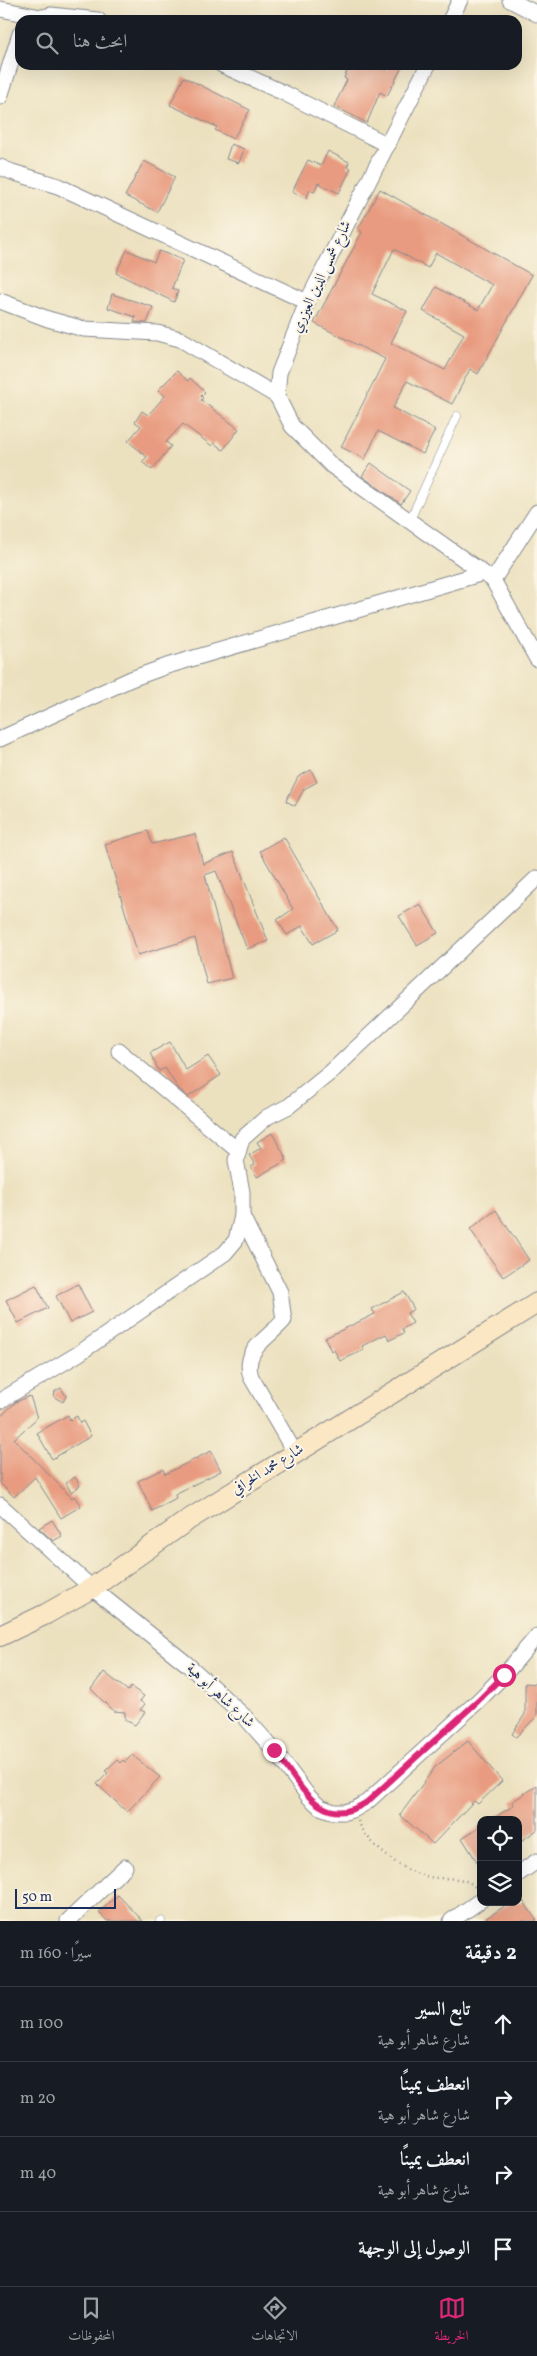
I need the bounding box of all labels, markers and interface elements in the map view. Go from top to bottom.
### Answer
search box [15,15,522,70]
icon: search [33,29,61,57]
text: ابحث هنا [73,29,127,55]
street label: شارع شمس الدين العيزري [287,217,358,337]
street label: شارع محمد الخرافي [228,1439,309,1501]
street label: شارع شاهر أبو هية [180,1657,260,1734]
route start [493,1664,516,1687]
route end [263,1739,286,1762]
map controls [477,1816,522,1906]
button: locate [477,1816,522,1861]
button: layers [477,1861,522,1906]
scale bar [15,1886,116,1909]
text: 50 m [22,1888,52,1907]
text: 2 دقيقة [465,1939,517,1968]
text: سيرًا · 160 m [20,1943,92,1965]
text: تابع السير [417,1997,470,2023]
icon: ahead [489,2010,517,2038]
text: 100 m [20,2013,63,2035]
text: شارع شاهر أبو هية [378,2030,470,2052]
text: انعطف يمينًا [400,2072,470,2098]
icon: right [489,2085,517,2113]
text: 20 m [20,2088,55,2110]
text: شارع شاهر أبو هية [378,2105,470,2127]
text: انعطف يمينًا [400,2147,470,2173]
icon: right [489,2160,517,2188]
text: 40 m [20,2163,56,2185]
text: شارع شاهر أبو هية [378,2180,470,2202]
icon: arrive [489,2235,517,2263]
text: الوصول إلى الوجهة [358,2236,470,2262]
tab: المحفوظات [68,2294,115,2349]
tab: الاتجاهات [251,2294,298,2349]
tab: الخريطة [435,2294,469,2349]

